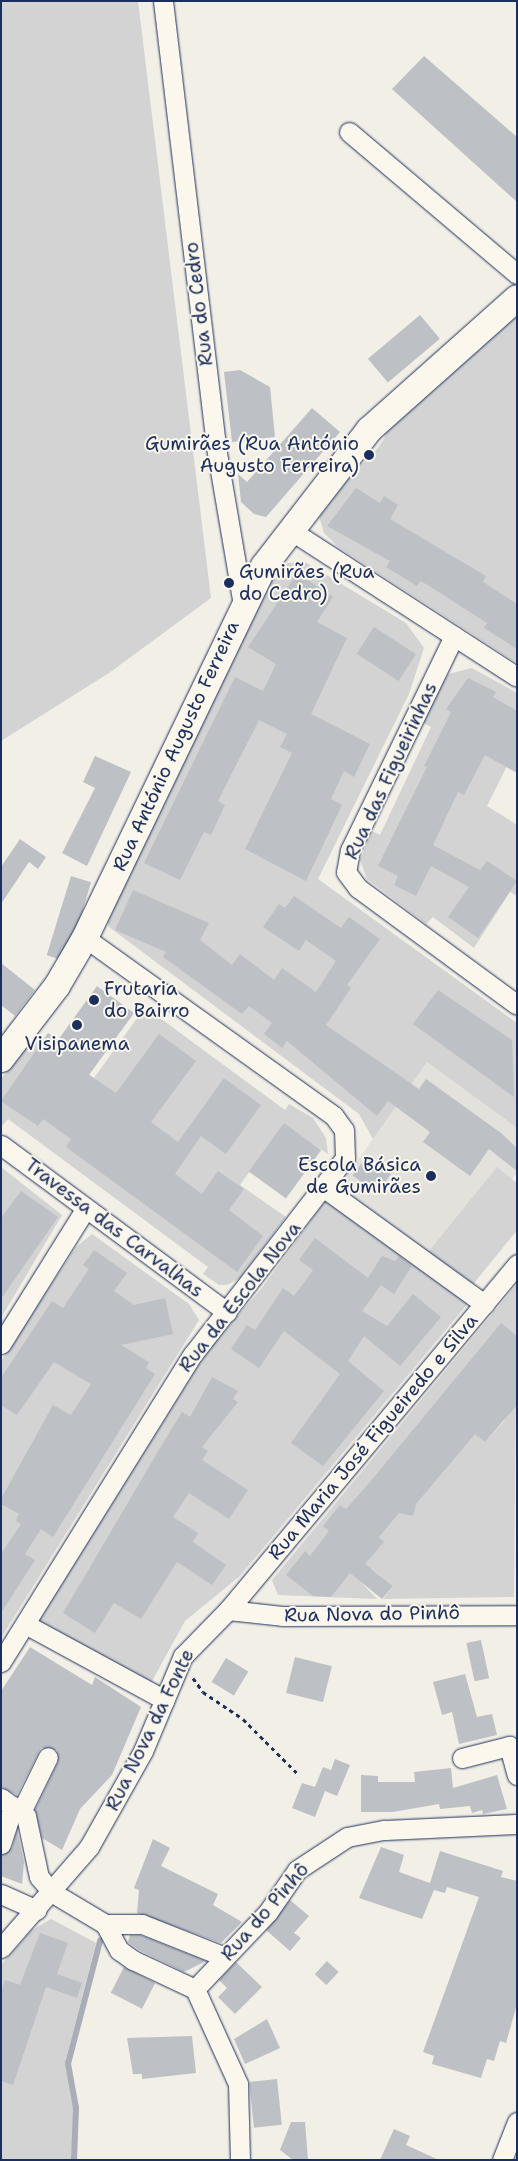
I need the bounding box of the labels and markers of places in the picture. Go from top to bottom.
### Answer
place label: Gumirães (Rua António Augusto Ferreira) [145,433,359,477]
marker: Gumirães (Rua António Augusto Ferreira) [363,449,375,461]
place label: Gumirães (Rua do Cedro) [239,561,374,605]
marker: Gumirães (Rua do Cedro) [223,577,235,589]
place label: Frutaria do Bairro [104,978,189,1022]
marker: Frutaria do Bairro [88,994,100,1006]
marker: Visipanema [71,1019,83,1031]
place label: Visipanema [25,1033,129,1055]
place label: Escola Básica de Gumirães [298,1154,421,1198]
marker: Escola Básica de Gumirães [425,1170,437,1182]

